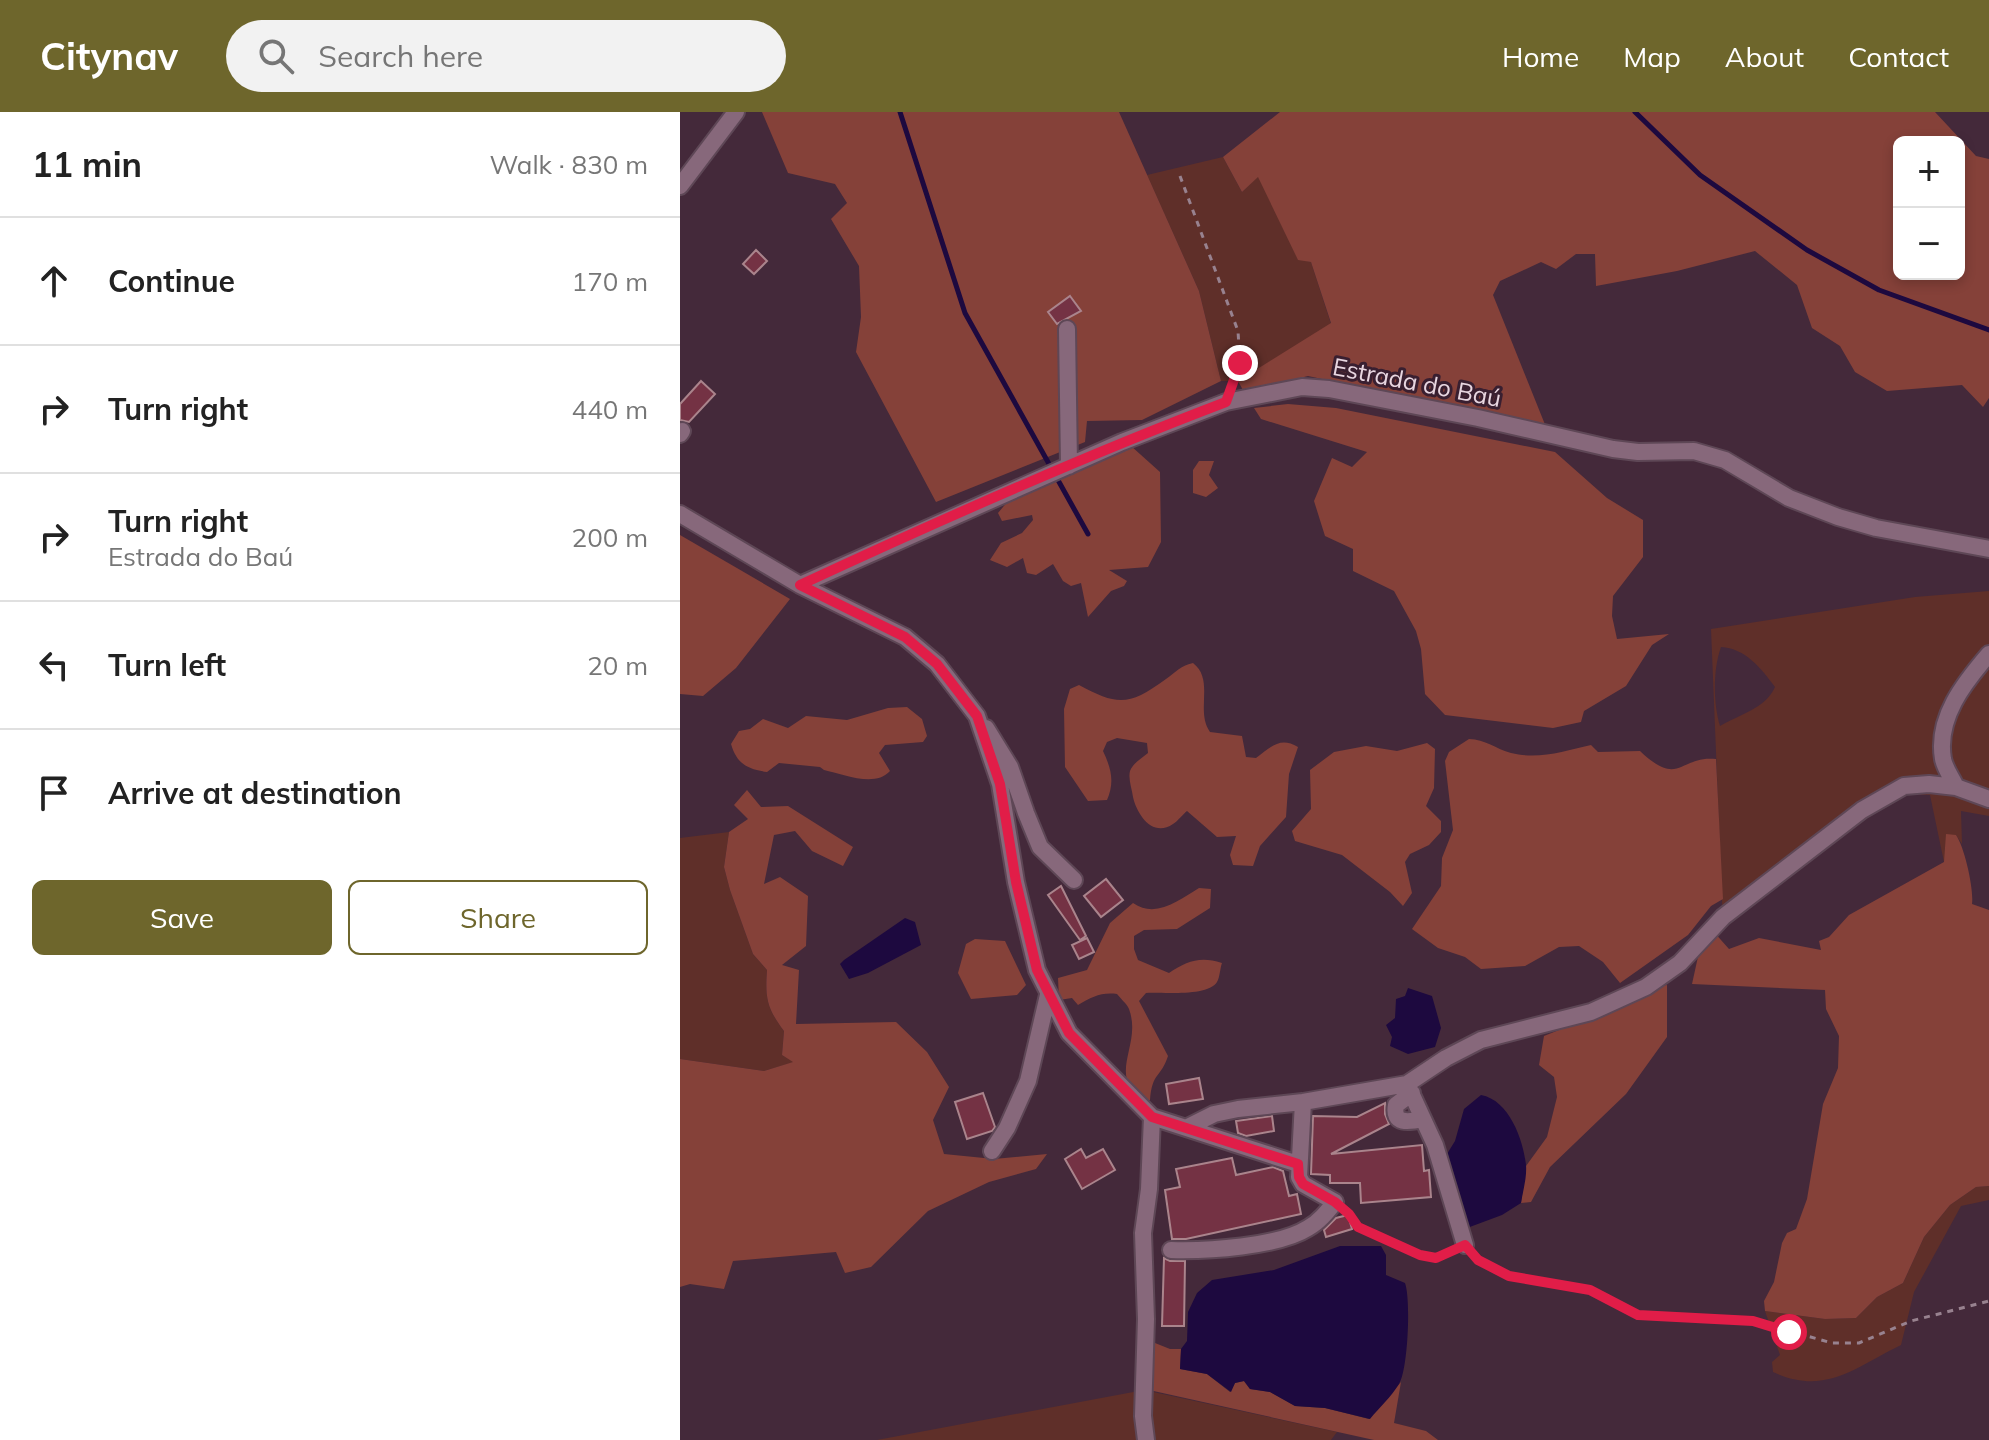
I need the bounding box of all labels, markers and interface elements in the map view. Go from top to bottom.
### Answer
search box [226,20,786,92]
text: Citynav [40,32,178,80]
icon: search [254,34,298,78]
text: Search here [318,37,483,75]
text: Home [1502,39,1579,74]
text: Map [1623,39,1681,74]
text: About [1725,39,1804,74]
text: Contact [1848,39,1949,74]
map controls [1893,136,1965,280]
button: + [1893,136,1965,208]
text: 11 min [32,143,142,186]
text: Walk · 830 m [489,148,648,181]
button: − [1893,208,1965,280]
icon: ahead [32,259,76,303]
text: Continue [108,262,235,300]
text: 170 m [572,265,648,298]
route end [1222,345,1258,381]
street label: Estrada do Baú [1330,351,1504,413]
icon: right [32,387,76,431]
text: Turn right [108,390,248,428]
text: 440 m [572,393,648,426]
text: Turn right [108,502,248,540]
icon: right [32,515,76,559]
text: 200 m [572,521,648,554]
text: Estrada do Baú [108,540,293,573]
icon: left [32,643,76,687]
text: Turn left [108,646,226,684]
text: 20 m [587,649,648,682]
icon: arrive [32,771,76,815]
text: Arrive at destination [108,774,402,812]
button: Save [32,880,332,955]
button: Share [348,880,648,955]
route start [1771,1314,1807,1350]

